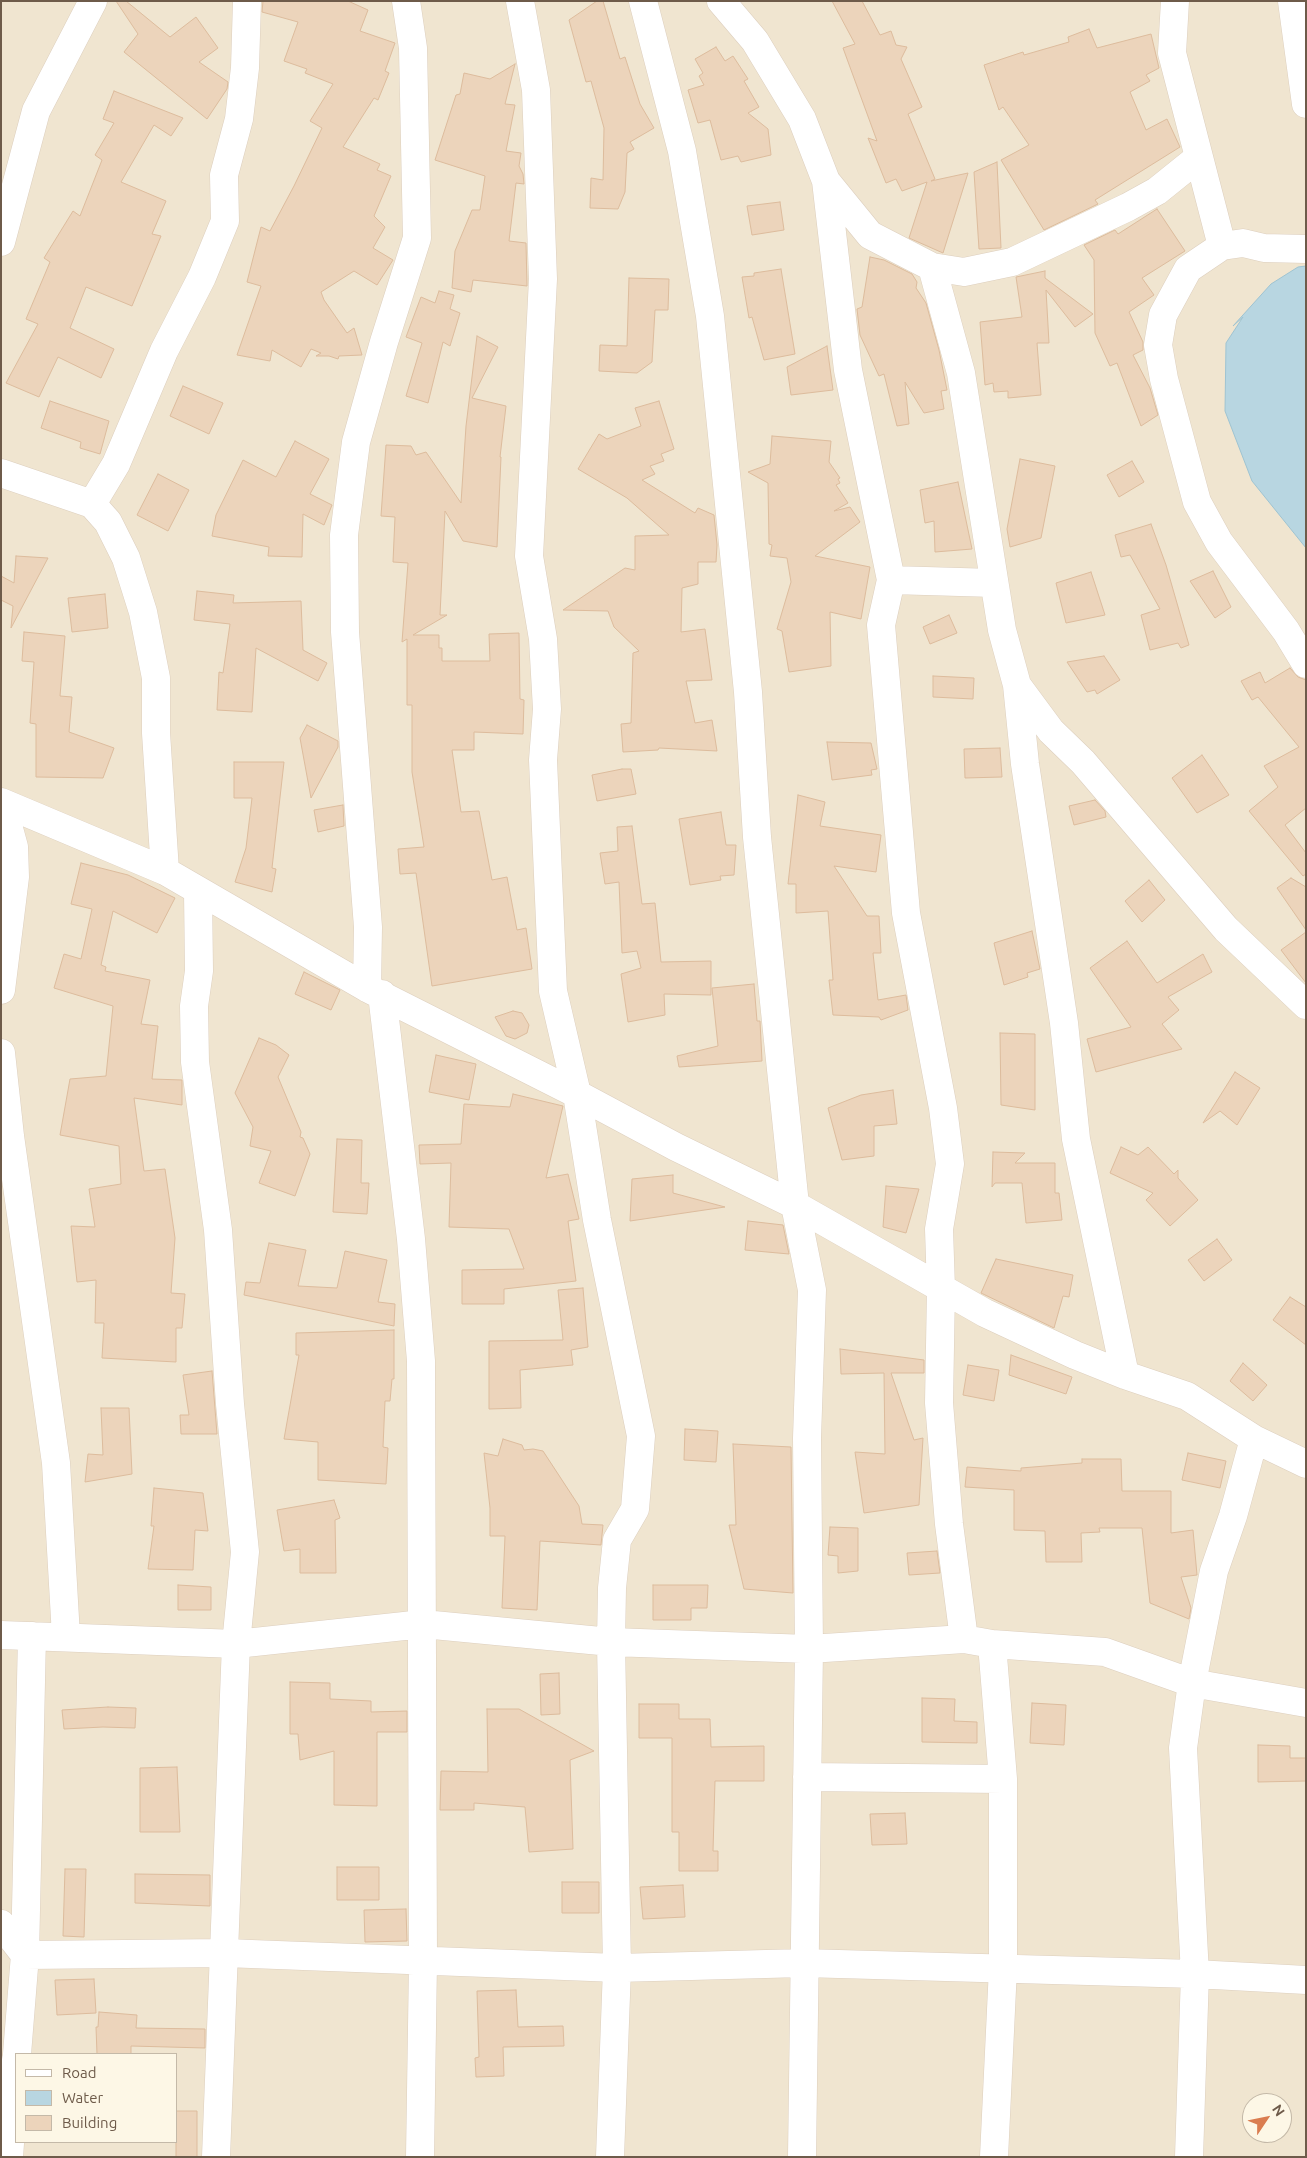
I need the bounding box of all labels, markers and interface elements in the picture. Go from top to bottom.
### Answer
legend [15,2053,178,2143]
text: Road [62,2064,97,2081]
text: Water [62,2089,103,2106]
north arrow [1242,2093,1292,2143]
text: N [1269,2101,1288,2119]
text: Building [62,2114,117,2131]

